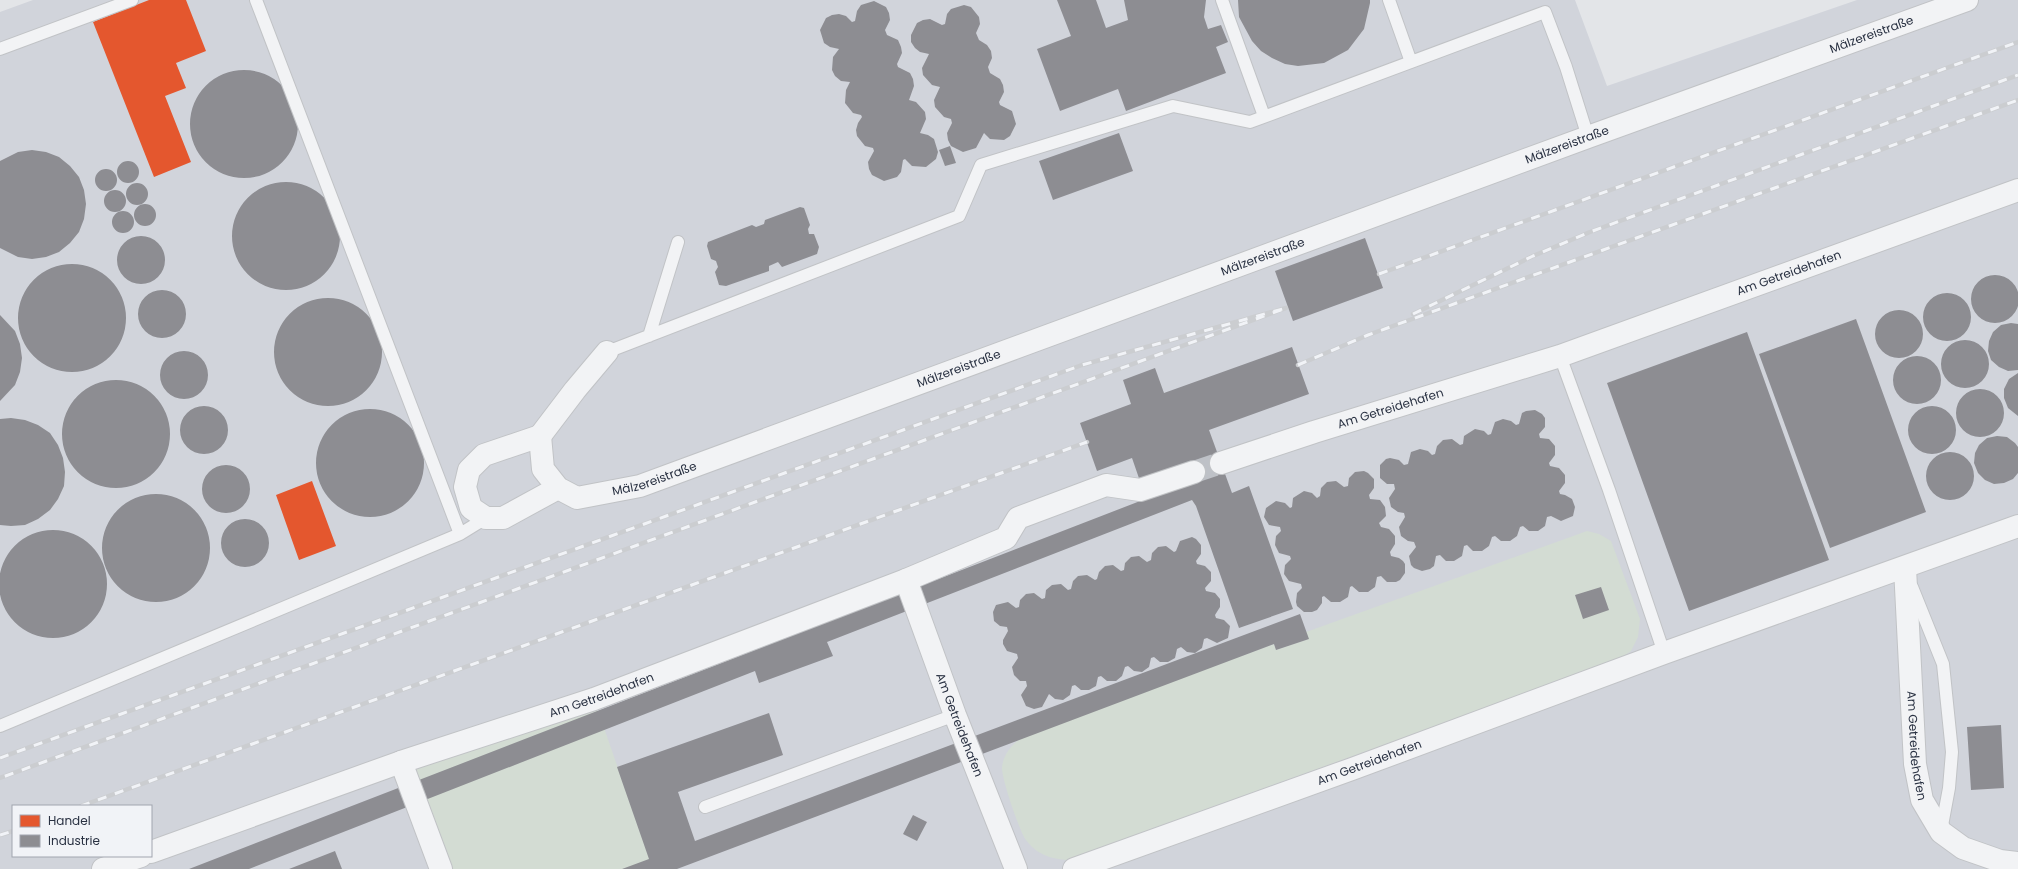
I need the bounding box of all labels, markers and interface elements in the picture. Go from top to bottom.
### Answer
street label: Mälzereistraße [1827,11,1916,57]
street label: Mälzereistraße [1522,121,1611,167]
street label: Mälzereistraße [1218,233,1307,279]
street label: Am Getreidehafen [1734,246,1843,299]
street label: Mälzereistraße [914,345,1003,391]
street label: Am Getreidehafen [1335,384,1445,432]
street label: Mälzereistraße [610,457,699,499]
street label: Am Getreidehafen [547,668,656,721]
street label: Am Getreidehafen [932,670,988,779]
street label: Am Getreidehafen [1903,690,1931,802]
street label: Am Getreidehafen [1315,735,1424,789]
legend [12,805,152,857]
text: Handel [48,812,91,829]
text: Industrie [48,832,100,849]

